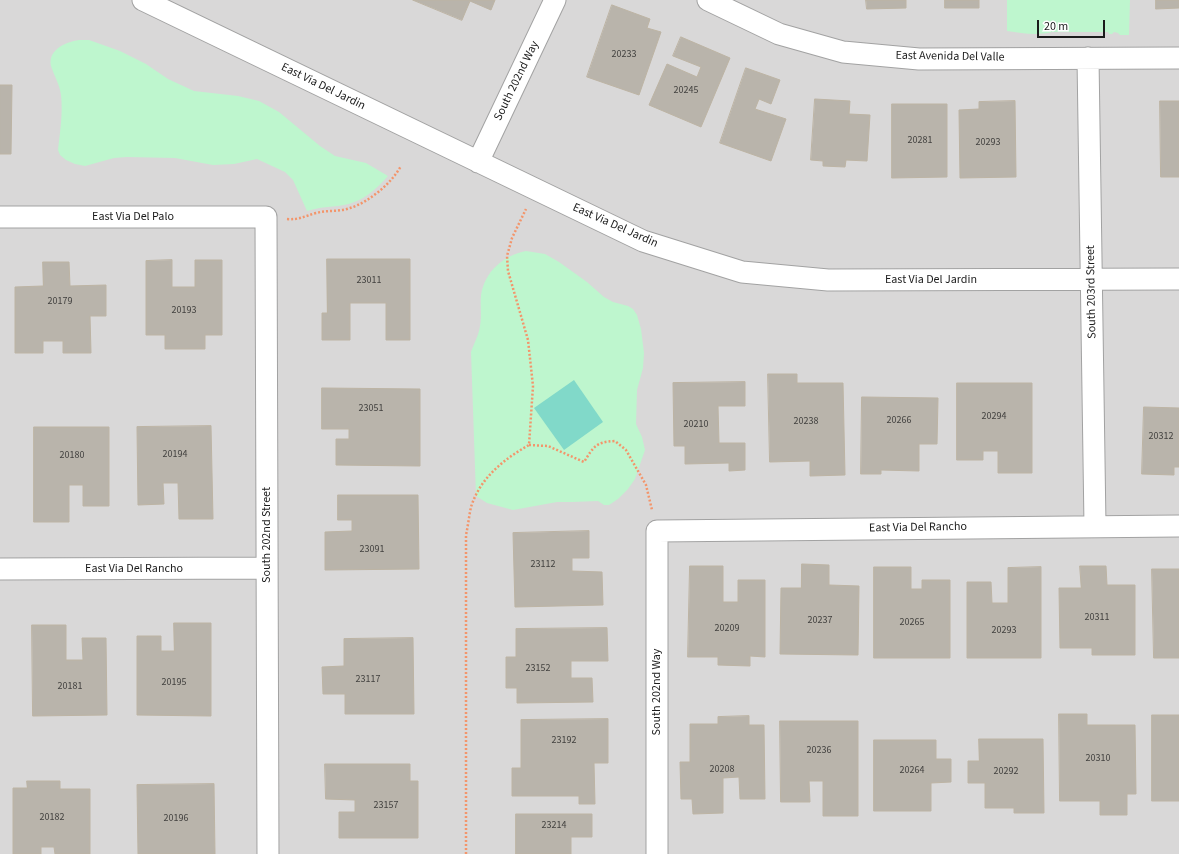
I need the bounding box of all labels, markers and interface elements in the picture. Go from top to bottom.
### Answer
scale bar [1039,12,1107,38]
text: 20 m [1044,18,1068,35]
street label: South 202nd Way [491,39,543,123]
house number: 20233 [612,49,636,61]
street label: East Avenida Del Valle [895,49,1005,65]
street label: East Via Del Jardin [278,60,368,114]
house number: 20245 [674,85,698,97]
house number: 20281 [908,135,932,147]
house number: 20293 [976,137,1000,149]
street label: East Via Del Jardin [570,201,660,251]
street label: East Via Del Palo [92,210,174,224]
street label: South 203rd Street [1084,245,1100,339]
street label: East Via Del Jardin [885,273,977,287]
house number: 23011 [357,275,381,287]
house number: 20179 [48,296,72,308]
house number: 20193 [172,305,196,317]
house number: 23051 [359,403,383,415]
house number: 20294 [982,411,1006,423]
house number: 20266 [887,415,911,427]
house number: 20238 [794,416,818,428]
house number: 20210 [684,419,708,431]
house number: 20312 [1149,431,1173,443]
house number: 20194 [163,449,187,461]
house number: 20180 [60,450,84,462]
street label: South 202nd Street [260,487,274,583]
street label: East Via Del Rancho [869,520,967,536]
house number: 23091 [360,544,384,556]
house number: 23112 [531,559,555,571]
street label: East Via Del Rancho [85,562,183,576]
house number: 20311 [1085,612,1109,624]
house number: 20237 [808,615,832,627]
house number: 20265 [900,617,924,629]
house number: 20209 [715,623,739,635]
house number: 20293 [992,625,1016,637]
street label: South 202nd Way [650,649,664,735]
house number: 23152 [526,663,550,675]
house number: 23117 [356,674,380,686]
house number: 20195 [162,677,186,689]
house number: 20181 [58,681,82,693]
house number: 23192 [552,735,576,747]
house number: 20236 [807,745,831,757]
house number: 20310 [1086,753,1110,765]
house number: 20208 [710,764,734,776]
house number: 20264 [900,765,924,777]
house number: 20292 [994,766,1018,778]
house number: 23157 [374,800,398,812]
house number: 20182 [40,812,64,824]
house number: 20196 [164,813,188,825]
house number: 23214 [542,820,566,832]

